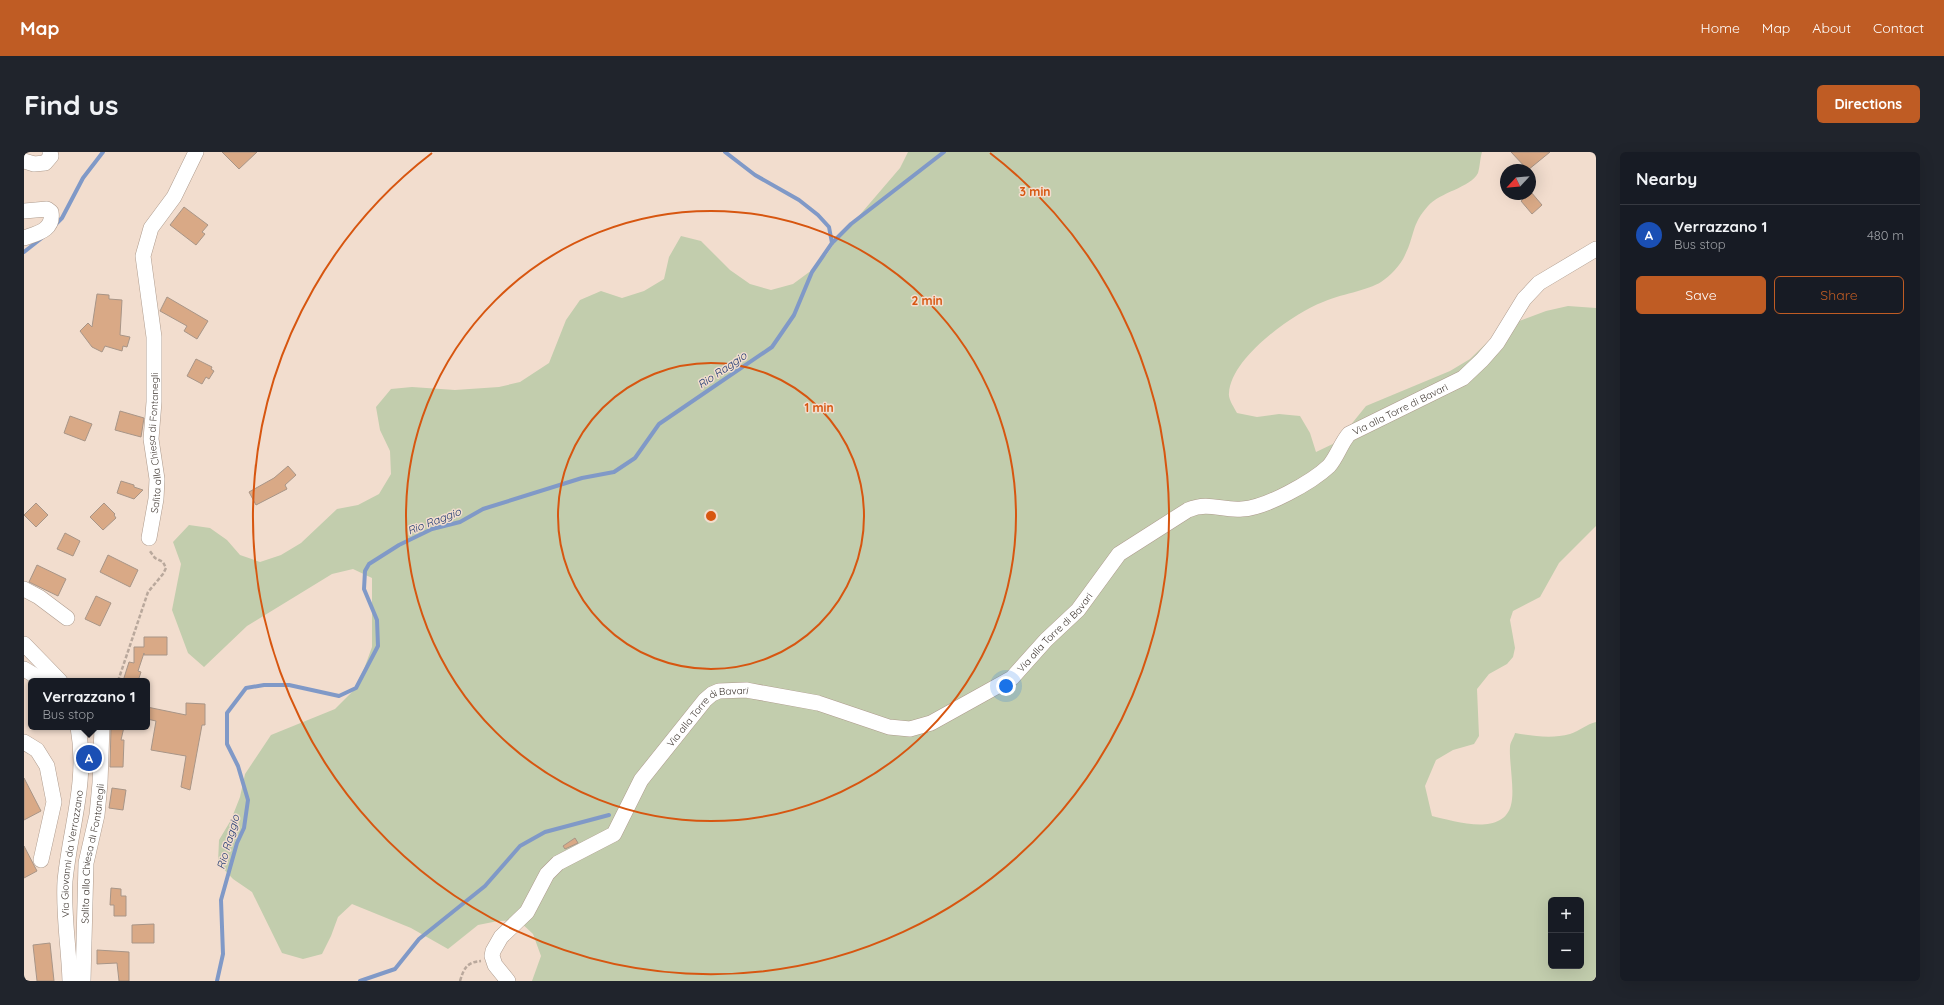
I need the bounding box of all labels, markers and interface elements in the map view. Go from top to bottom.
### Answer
text: Map [20,16,59,40]
text: Home [1701,19,1740,37]
text: Map [1762,19,1790,37]
text: About [1812,19,1851,37]
text: Contact [1873,19,1924,37]
button: Directions [1817,85,1920,123]
text: Find us [24,87,118,122]
north arrow [1500,164,1536,200]
text: Nearby [1636,168,1697,189]
text: 3 min [1020,184,1050,199]
text: Verrazzano 1 [1674,217,1767,236]
text: A [1645,227,1653,243]
text: 480 m [1867,227,1904,243]
text: Bus stop [1674,236,1726,252]
button: Save [1636,276,1766,314]
button: Share [1774,276,1904,314]
text: 2 min [911,293,943,308]
water label: Rio Raggio [695,348,750,392]
street label: Salita alla Chiesa di Fontanegli [145,373,164,514]
street label: Via alla Torre di Bavari [1350,381,1450,438]
text: 1 min [804,400,834,415]
water label: Rio Raggio [405,504,464,538]
centre of rings [704,509,718,523]
street label: Via alla Torre di Bavari [1014,590,1096,675]
your location [996,676,1016,696]
popup [28,678,150,730]
street label: Via alla Torre di Bavari [664,684,750,750]
text: Verrazzano 1 [42,687,136,706]
text: Bus stop [42,706,94,722]
pin: A [76,743,102,773]
street label: Salita alla Chiesa di Fontanegli [78,783,107,924]
street label: Via Giovanni da Verrazzano [59,789,86,918]
water label: Rio Raggio [214,812,243,871]
map controls [1548,897,1584,969]
button: + [1548,897,1584,933]
button: − [1548,933,1584,969]

